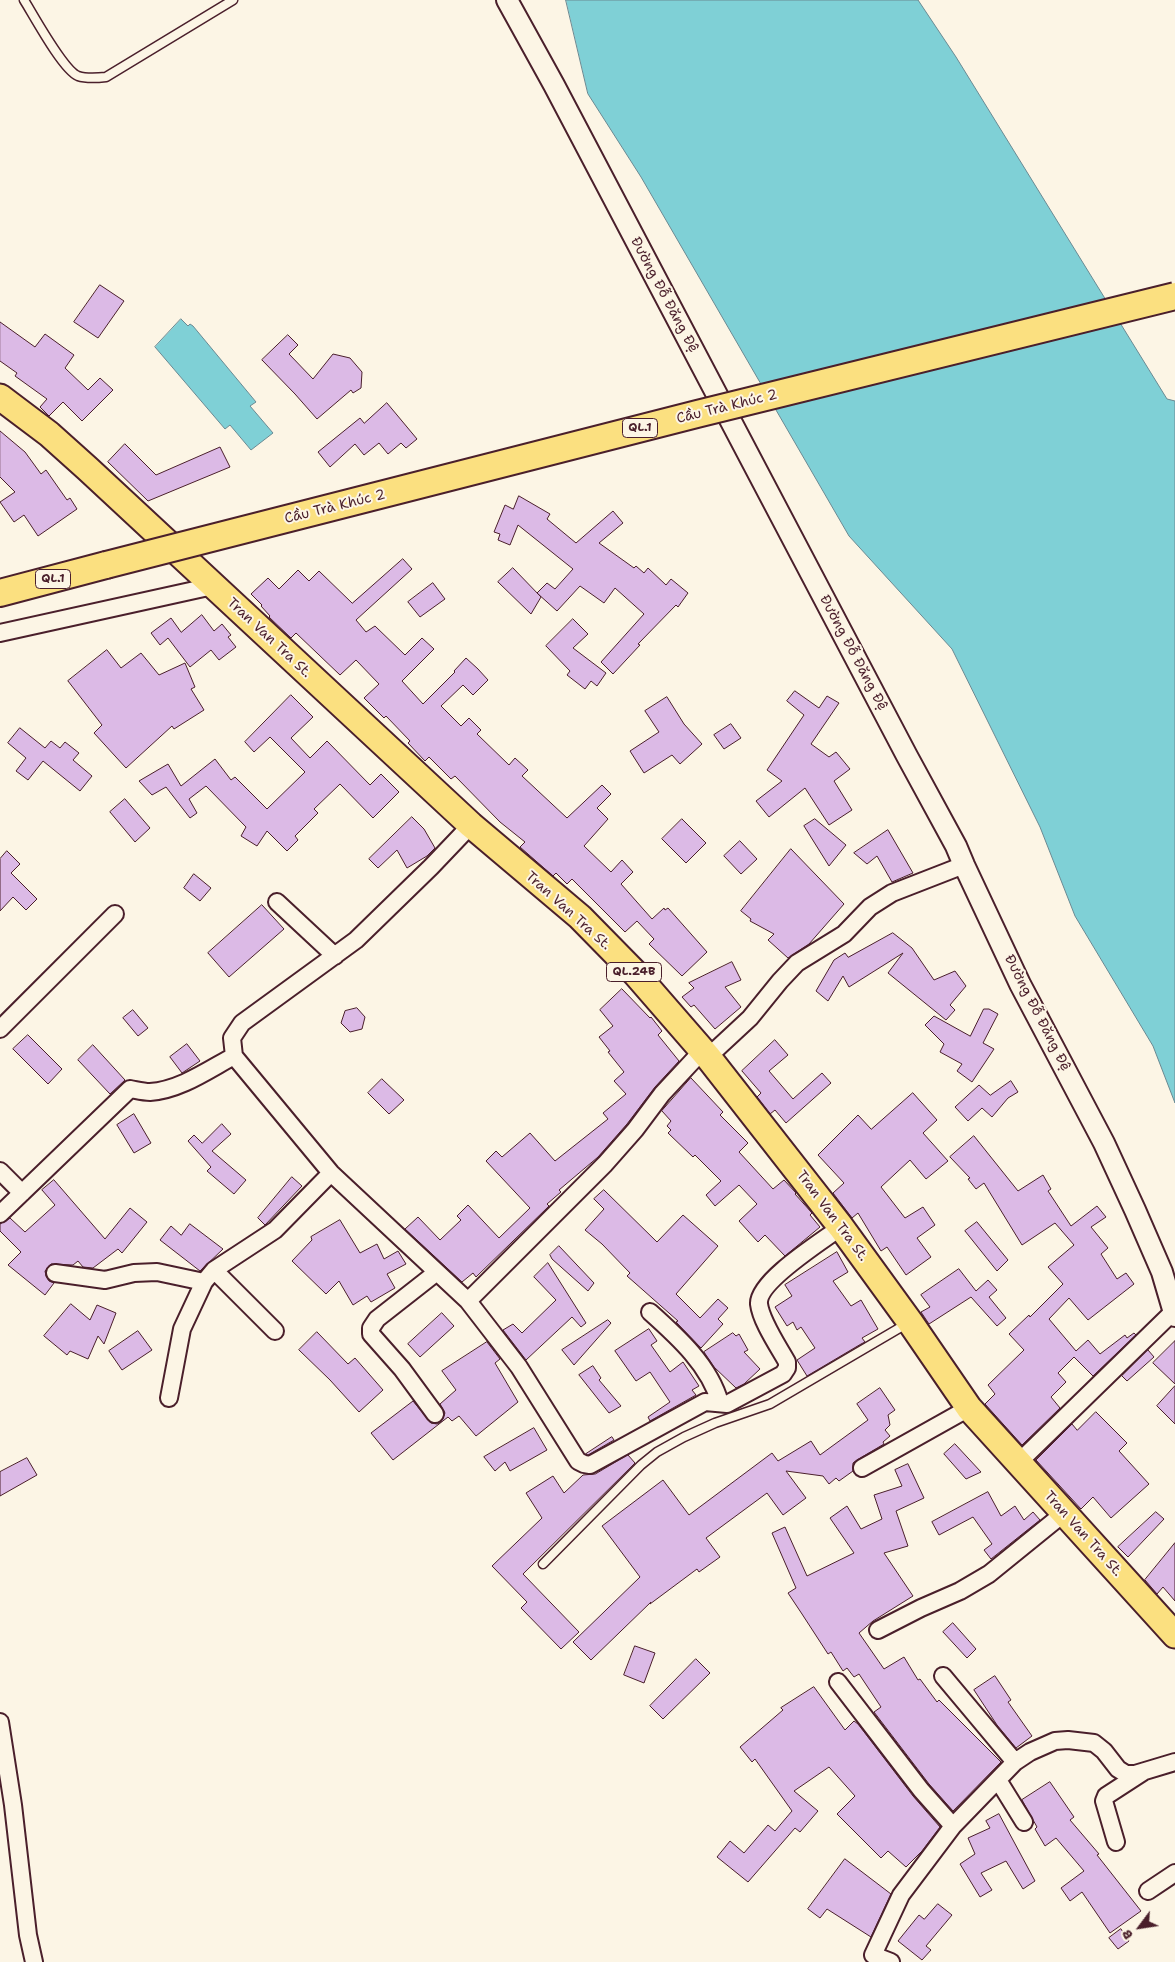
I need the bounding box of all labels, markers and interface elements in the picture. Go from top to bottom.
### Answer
street label: Đường Đỗ Đăng Đệ [626,234,702,356]
street label: Cầu Trà Khúc 2 [675,386,779,428]
road number: QL.1 [622,418,658,438]
street label: Cầu Trà Khúc 2 [283,486,387,528]
road number: QL.1 [36,570,70,588]
street label: Đường Đỗ Đăng Đệ [815,592,891,714]
street label: Tran Van Tra St. [223,595,315,681]
street label: Tran Van Tra St. [522,868,614,954]
street label: Đường Đỗ Đăng Đệ [1000,952,1074,1074]
road number: QL.24B [606,962,662,982]
street label: Tran Van Tra St. [792,1167,872,1265]
street label: Tran Van Tra St. [1040,1488,1126,1580]
north arrow [1115,1902,1165,1952]
text: B [1117,1926,1137,1943]

